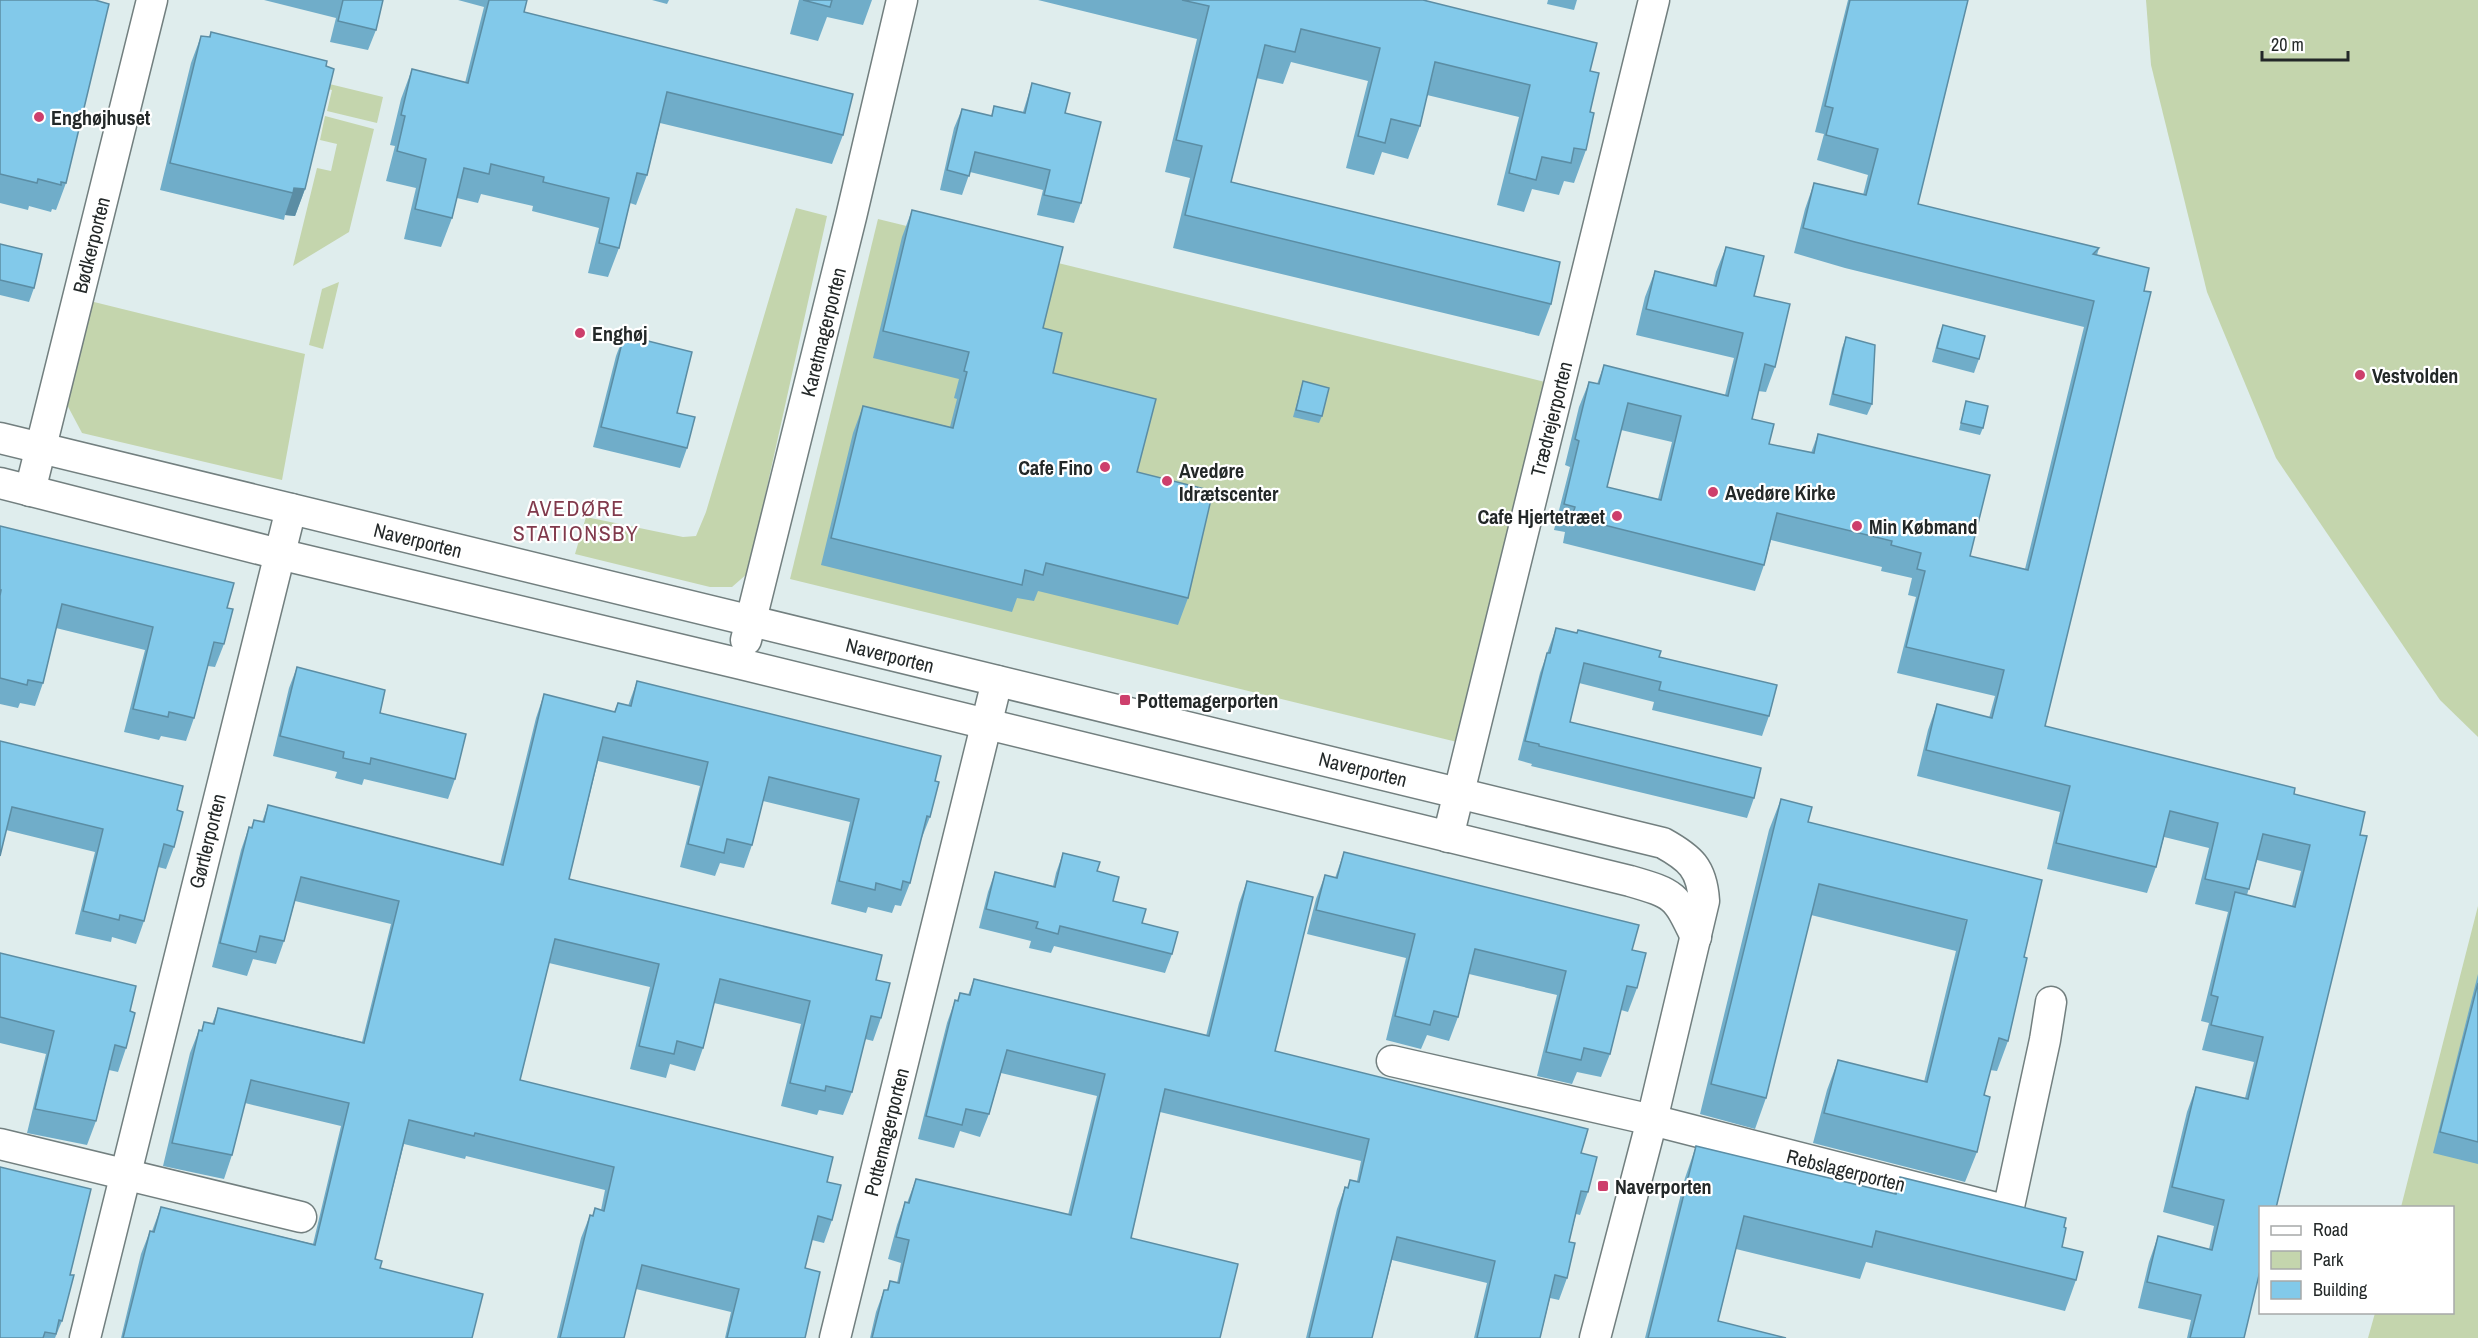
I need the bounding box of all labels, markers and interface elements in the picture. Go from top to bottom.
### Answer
scale bar [2262,24,2348,62]
text: 20 m [2271,32,2304,57]
place label: Enghøjhuset [51,104,151,131]
marker: Enghøjhuset [32,110,46,124]
street label: Bødkerporten [66,194,116,296]
street label: Karetmagerporten [794,265,852,399]
place label: Enghøj [592,320,648,347]
marker: Enghøj [573,326,587,340]
street label: Trædrejerporten [1524,359,1578,479]
place label: Vestvolden [2372,362,2458,389]
marker: Vestvolden [2353,368,2367,382]
place label: Cafe Fino [1018,454,1093,481]
place label: Avedøre Idrætscenter [1179,457,1279,507]
marker: Cafe Fino [1098,460,1112,474]
marker: Avedøre Idrætscenter [1160,474,1174,488]
place label: Avedøre Kirke [1725,479,1836,506]
marker: Avedøre Kirke [1706,485,1720,499]
district label: AVEDØRE STATIONSBY [513,493,639,548]
place label: Cafe Hjertetræet [1477,503,1606,530]
marker: Cafe Hjertetræet [1610,509,1624,523]
place label: Min Købmand [1869,513,1977,540]
street label: Naverporten [371,516,465,564]
marker: Min Købmand [1850,519,1864,533]
street label: Naverporten [843,631,937,679]
place label: Pottemagerporten [1137,687,1278,714]
marker: Pottemagerporten [1118,693,1132,707]
street label: Naverporten [1316,745,1410,793]
street label: Gørtlerporten [182,791,232,891]
street label: Pottemagerporten [857,1065,915,1199]
street label: Rebslagerporten [1784,1142,1908,1198]
place label: Naverporten [1615,1173,1712,1200]
marker: Naverporten [1596,1179,1610,1193]
legend [2259,1206,2454,1314]
text: Road [2313,1217,2348,1242]
text: Park [2313,1247,2344,1272]
text: Building [2313,1277,2368,1302]

